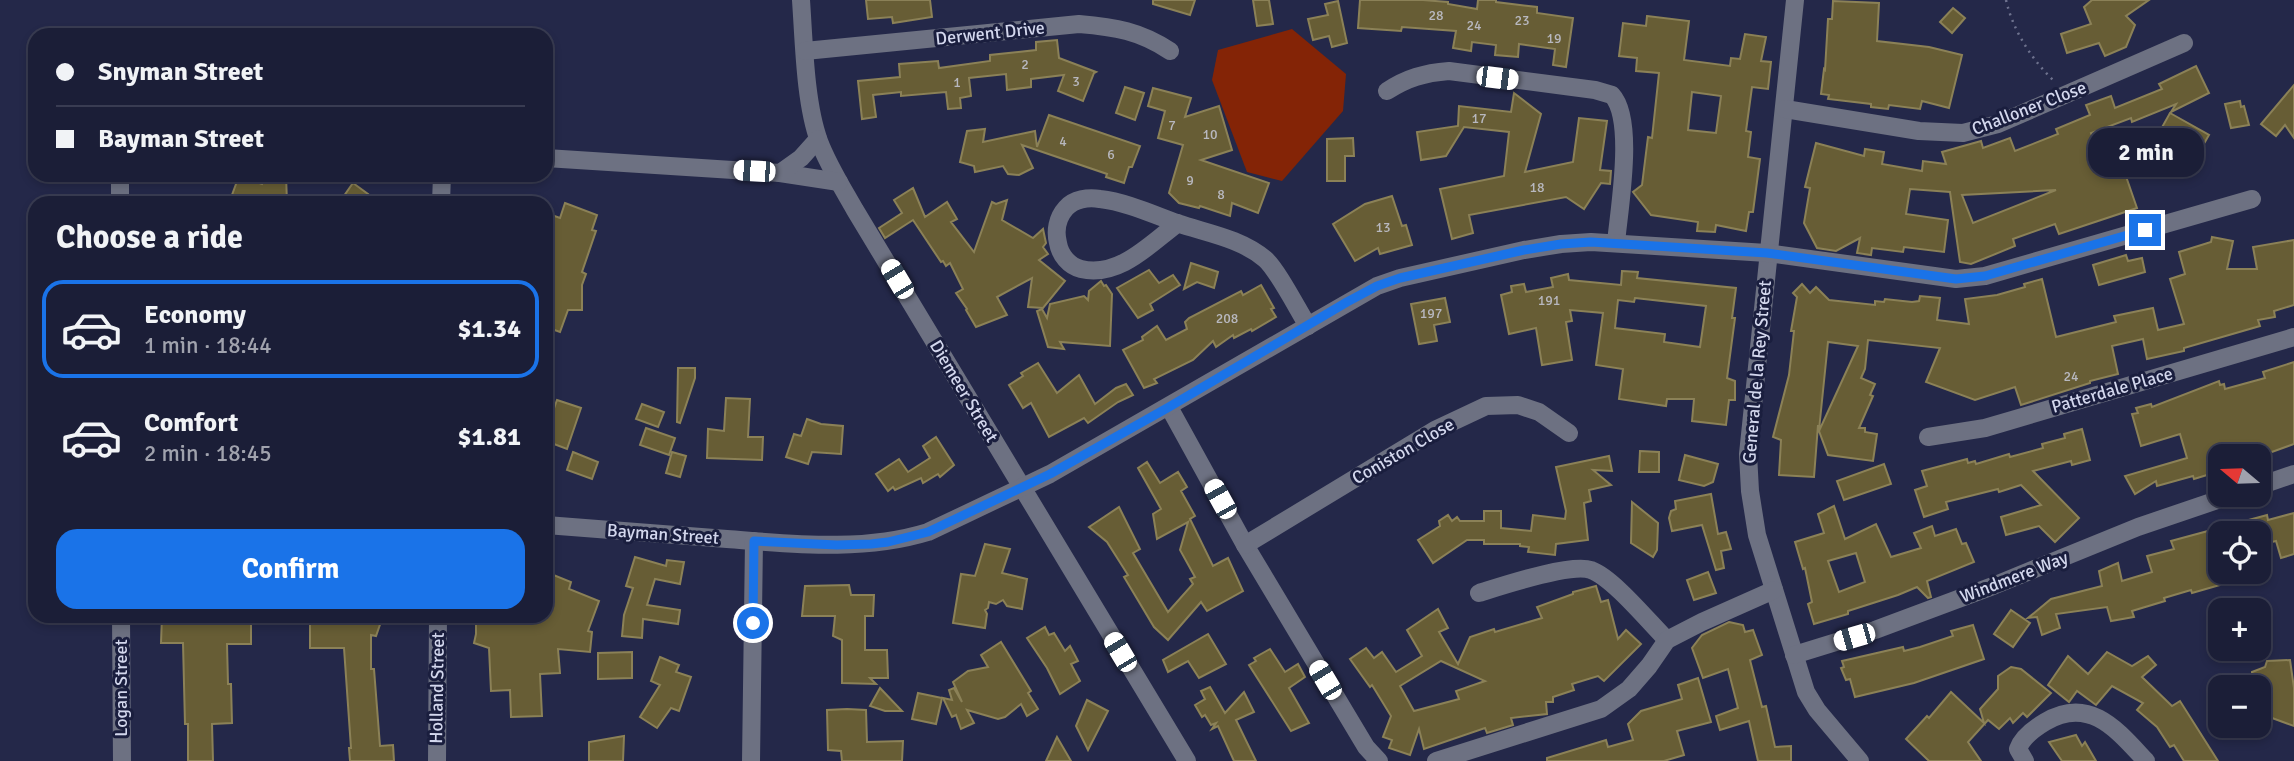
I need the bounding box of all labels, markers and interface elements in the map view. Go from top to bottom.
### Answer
house number: 28 [1428,7,1444,24]
house number: 23 [1514,12,1530,29]
street label: Derwent Drive [934,16,1046,50]
house number: 24 [1466,17,1482,34]
house number: 19 [1546,30,1562,47]
text: Snyman Street [98,56,263,88]
house number: 2 [1021,56,1029,73]
car [1475,65,1520,91]
house number: 3 [1072,73,1080,90]
house number: 1 [953,74,961,91]
street label: Challoner Close [1969,76,2089,140]
house number: 17 [1471,110,1487,127]
house number: 7 [1168,117,1176,134]
text: Bayman Street [98,123,264,155]
house number: 10 [1202,126,1218,143]
callout: 2 min [2087,128,2203,177]
house number: 4 [1059,133,1067,150]
text: 2 min [2118,138,2174,167]
house number: 6 [1107,146,1115,163]
car [733,159,776,183]
house number: 9 [1186,172,1194,189]
house number: 18 [1529,179,1545,196]
house number: 8 [1217,186,1225,203]
route end [2129,214,2161,246]
text: Choose a ride [56,218,243,257]
house number: 13 [1375,219,1391,236]
car [878,256,917,302]
street label: General de la Rey Street [1738,279,1776,465]
house number: 191 [1538,292,1560,309]
icon: car [60,298,123,361]
text: Economy [144,299,246,331]
house number: 197 [1420,305,1442,322]
house number: 208 [1216,310,1238,327]
text: $1.34 [457,313,521,345]
text: 1 min · 18:44 [144,331,272,360]
street label: Diemeer Street [925,336,1003,446]
street label: Patterdale Place [2049,362,2175,418]
house number: 24 [2063,368,2079,385]
icon: car [60,406,123,469]
text: Comfort [144,407,238,439]
street label: Coniston Close [1348,413,1458,489]
text: $1.81 [457,421,521,453]
text: 2 min · 18:45 [144,439,272,468]
north arrow [2208,444,2272,508]
map controls [2208,444,2271,738]
car [1201,476,1240,522]
street label: Bayman Street [606,519,720,549]
button: locate [2208,521,2271,584]
button: Confirm [56,529,525,609]
street label: Windmere Way [1957,546,2072,608]
button: + [2208,598,2271,661]
route start [737,607,769,639]
car [1831,621,1878,653]
car [1101,629,1140,675]
street label: Holland Street [425,632,449,744]
street label: Logan Street [110,639,132,737]
car [1306,657,1345,703]
button: − [2208,675,2271,738]

